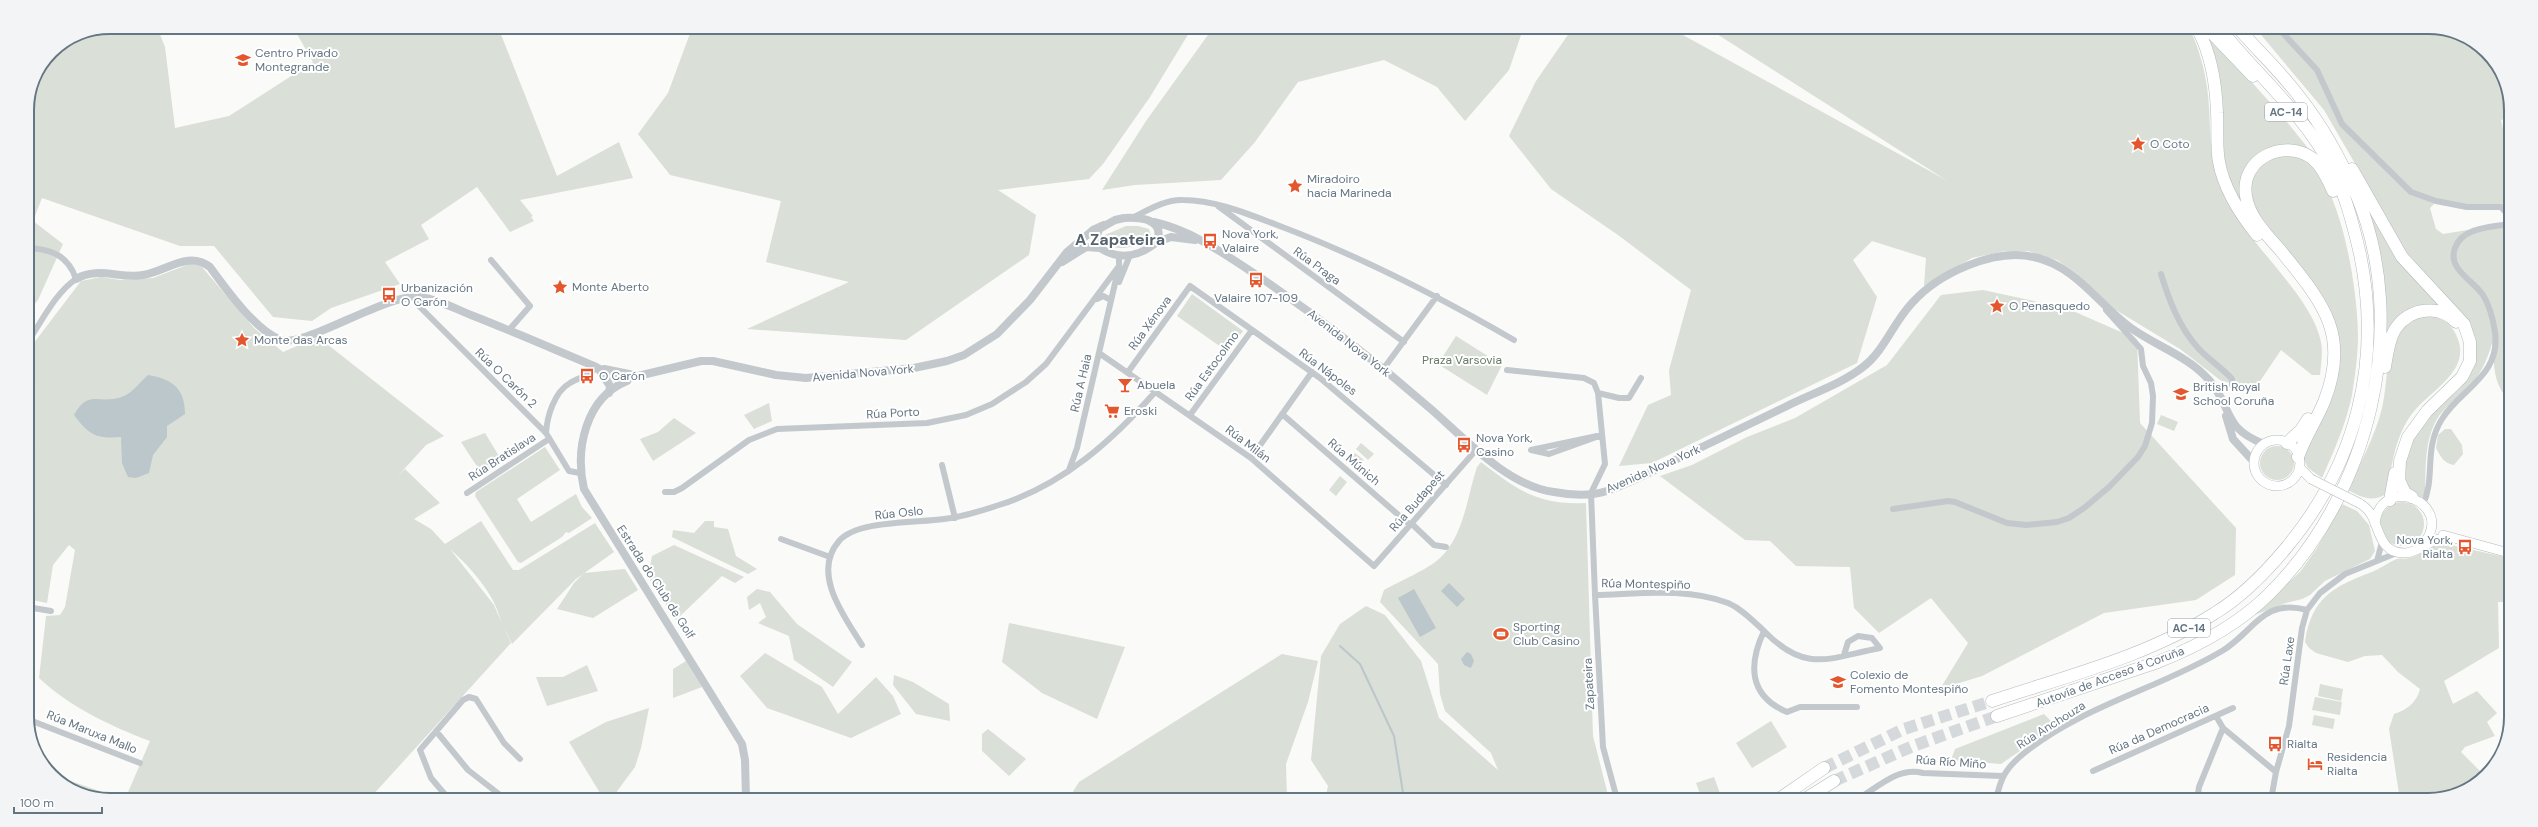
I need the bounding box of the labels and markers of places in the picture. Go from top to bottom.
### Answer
place label: Centro Privado Montegrande [255,45,338,75]
school or university icon: Centro Privado Montegrande [234,51,252,69]
place icon: O Coto [2129,135,2147,153]
place label: O Coto [2150,136,2190,152]
place label: Miradoiro hacia Marineda [1307,171,1392,201]
place icon: Miradoiro hacia Marineda [1286,177,1304,195]
place label: Nova York, Valaire [1222,226,1279,256]
bus stop icon: Nova York, Valaire [1201,232,1219,250]
bus stop icon: Valaire 107-109 [1247,271,1265,289]
place icon: Monte Aberto [551,278,569,296]
place label: Monte Aberto [572,279,649,295]
place label: Urbanización O Carón [401,280,473,310]
bus stop icon: Urbanización O Carón [380,286,398,304]
place label: Valaire 107-109 [1214,290,1298,306]
place icon: O Penasquedo [1988,297,2006,315]
place label: O Penasquedo [2009,298,2090,314]
place icon: Monte das Arcas [233,331,251,349]
place label: Monte das Arcas [254,332,348,348]
bus stop icon: O Carón [578,367,596,385]
place label: O Carón [599,368,645,384]
bar icon: Abuela [1116,376,1134,394]
place label: Abuela [1137,377,1175,393]
place label: British Royal School Coruña [2193,379,2274,409]
school or university icon: British Royal School Coruña [2172,385,2190,403]
supermarket icon: Eroski [1103,402,1121,420]
place label: Eroski [1124,403,1157,419]
place label: Nova York, Casino [1476,430,1533,460]
bus stop icon: Nova York, Casino [1455,436,1473,454]
place label: Nova York, Rialta [2396,532,2453,562]
bus stop icon: Nova York, Rialta [2456,538,2474,556]
place label: Sporting Club Casino [1513,619,1580,649]
sports icon: Sporting Club Casino [1492,625,1510,643]
place label: Colexio de Fomento Montespiño [1850,667,1968,697]
school or university icon: Colexio de Fomento Montespiño [1829,673,1847,691]
bus stop icon: Rialta [2266,735,2284,753]
place label: Rialta [2287,736,2317,752]
place label: Residencia Rialta [2327,749,2387,779]
hotel icon: Residencia Rialta [2306,755,2324,773]

